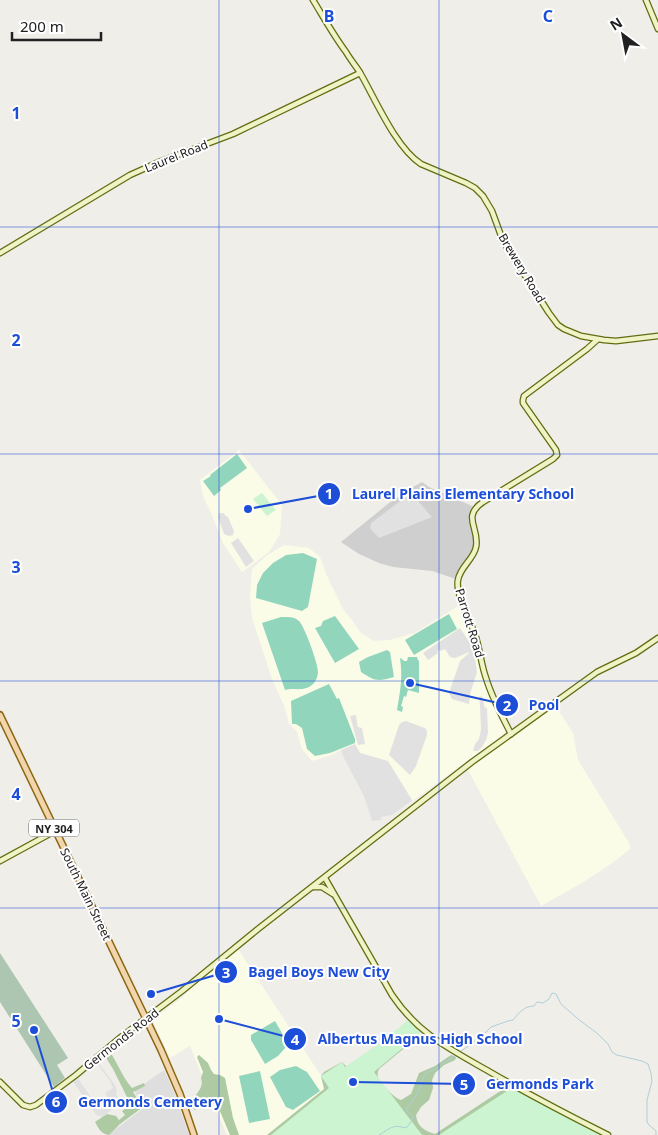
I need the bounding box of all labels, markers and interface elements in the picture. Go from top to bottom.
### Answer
text: B [324,5,334,27]
text: C [543,5,553,27]
scale bar [12,10,101,42]
north arrow [598,10,648,60]
text: N [606,12,626,35]
text: 200 m [20,16,64,36]
text: 1 [11,102,21,124]
street label: Laurel Road [142,136,210,176]
street label: Brewery Road [495,230,549,306]
text: 2 [11,329,21,351]
callout: Laurel Plains Elementary School [317,479,584,508]
text: 1 [325,483,333,503]
text: Laurel Plains Elementary School [352,484,574,503]
text: 3 [11,556,21,578]
street label: Parrott Road [451,586,489,660]
callout: Pool [494,691,570,720]
text: 2 [503,695,512,715]
text: Pool [529,695,559,714]
text: 4 [11,783,21,805]
road number: NY 304 [29,820,79,836]
street label: South Main Street [56,845,116,944]
callout: Bagel Boys New City [214,958,400,987]
text: 3 [222,962,230,982]
text: Bagel Boys New City [248,962,390,981]
street label: Germonds Road [80,1004,162,1074]
text: 5 [11,1010,21,1032]
callout: Albertus Magnus High School [283,1025,532,1054]
text: 4 [291,1029,300,1049]
text: Albertus Magnus High School [318,1029,522,1048]
callout: Germonds Park [451,1070,604,1099]
text: 5 [460,1074,468,1094]
text: Germonds Park [486,1074,594,1093]
callout: Germonds Cemetery [44,1088,232,1117]
text: 6 [52,1091,61,1111]
text: Germonds Cemetery [78,1092,222,1111]

